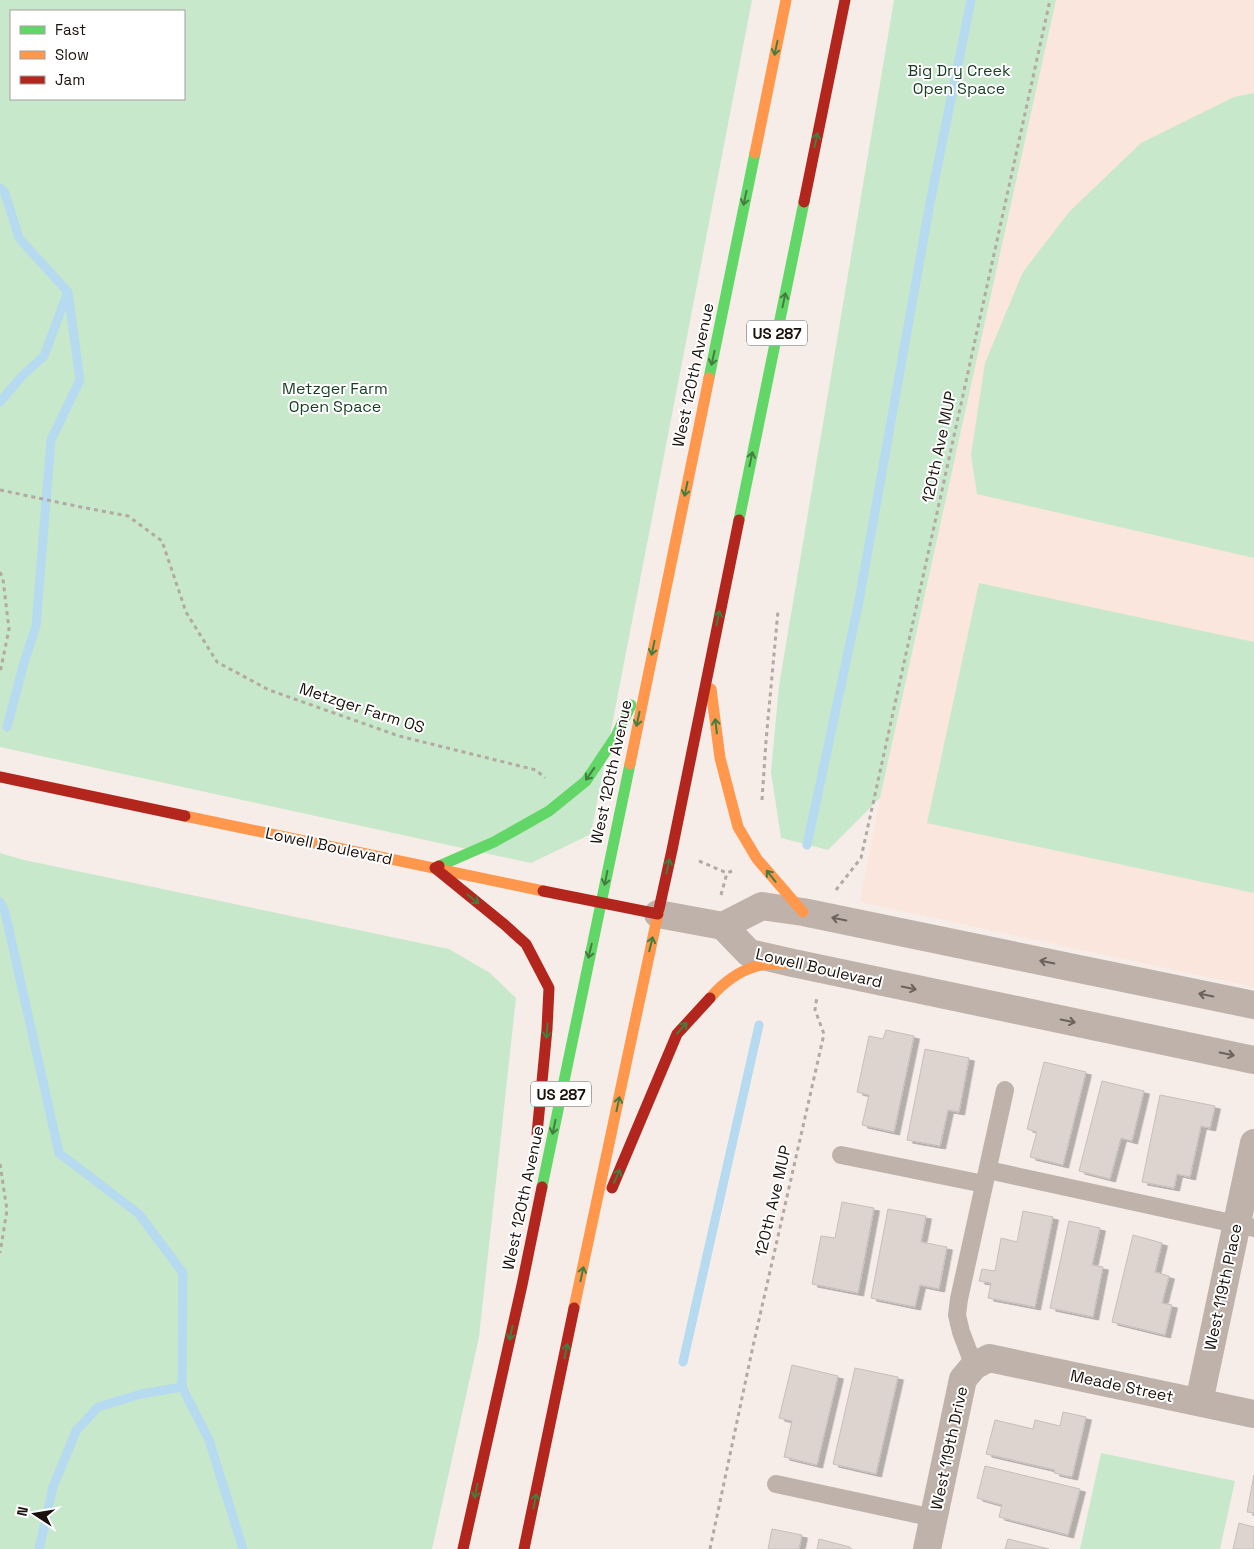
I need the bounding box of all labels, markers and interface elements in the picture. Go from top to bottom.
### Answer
legend [10,10,185,100]
text: Fast [55,20,86,39]
one-way arrow [771,39,780,55]
text: Slow [55,45,89,64]
park label: Big Dry Creek Open Space [908,60,1011,99]
text: Jam [55,70,85,89]
one-way arrow [812,133,822,149]
one-way arrow [740,190,749,206]
one-way arrow [779,292,789,308]
street label: West 120th Avenue [667,301,719,449]
road number: US 287 [747,320,807,346]
one-way arrow [707,349,717,365]
park label: Metzger Farm Open Space [282,378,388,417]
street label: 120th Ave MUP [917,389,961,505]
one-way arrow [747,451,756,467]
one-way arrow [681,481,690,497]
one-way arrow [714,610,723,626]
one-way arrow [648,640,657,656]
street label: Metzger Farm OS [297,678,427,738]
street label: West 120th Avenue [585,698,637,846]
one-way arrow [633,710,643,726]
one-way arrow [711,718,721,734]
one-way arrow [585,767,595,781]
street label: Lowell Boulevard [264,822,394,870]
one-way arrow [664,859,674,875]
one-way arrow [601,870,611,886]
one-way arrow [765,870,776,883]
one-way arrow [466,893,479,904]
one-way arrow [831,914,847,924]
one-way arrow [647,937,656,953]
one-way arrow [585,942,594,958]
street label: Lowell Boulevard [754,943,884,993]
one-way arrow [1040,957,1056,967]
one-way arrow [901,983,917,993]
one-way arrow [1199,990,1215,1000]
one-way arrow [1060,1017,1076,1026]
one-way arrow [677,1022,688,1035]
one-way arrow [542,1023,551,1039]
one-way arrow [1219,1050,1235,1059]
road number: US 287 [531,1082,591,1106]
one-way arrow [614,1096,623,1112]
one-way arrow [549,1119,558,1135]
street label: West 120th Avenue [497,1124,549,1272]
street label: 120th Ave MUP [750,1143,796,1259]
one-way arrow [612,1169,622,1184]
street label: West 119th Place [1199,1222,1247,1352]
one-way arrow [578,1267,587,1283]
one-way arrow [506,1324,515,1340]
one-way arrow [562,1344,571,1360]
street label: Meade Street [1068,1365,1176,1407]
street label: West 119th Drive [926,1384,972,1512]
one-way arrow [471,1483,480,1499]
north arrow [10,1489,60,1539]
one-way arrow [530,1494,540,1510]
text: N [13,1505,32,1518]

